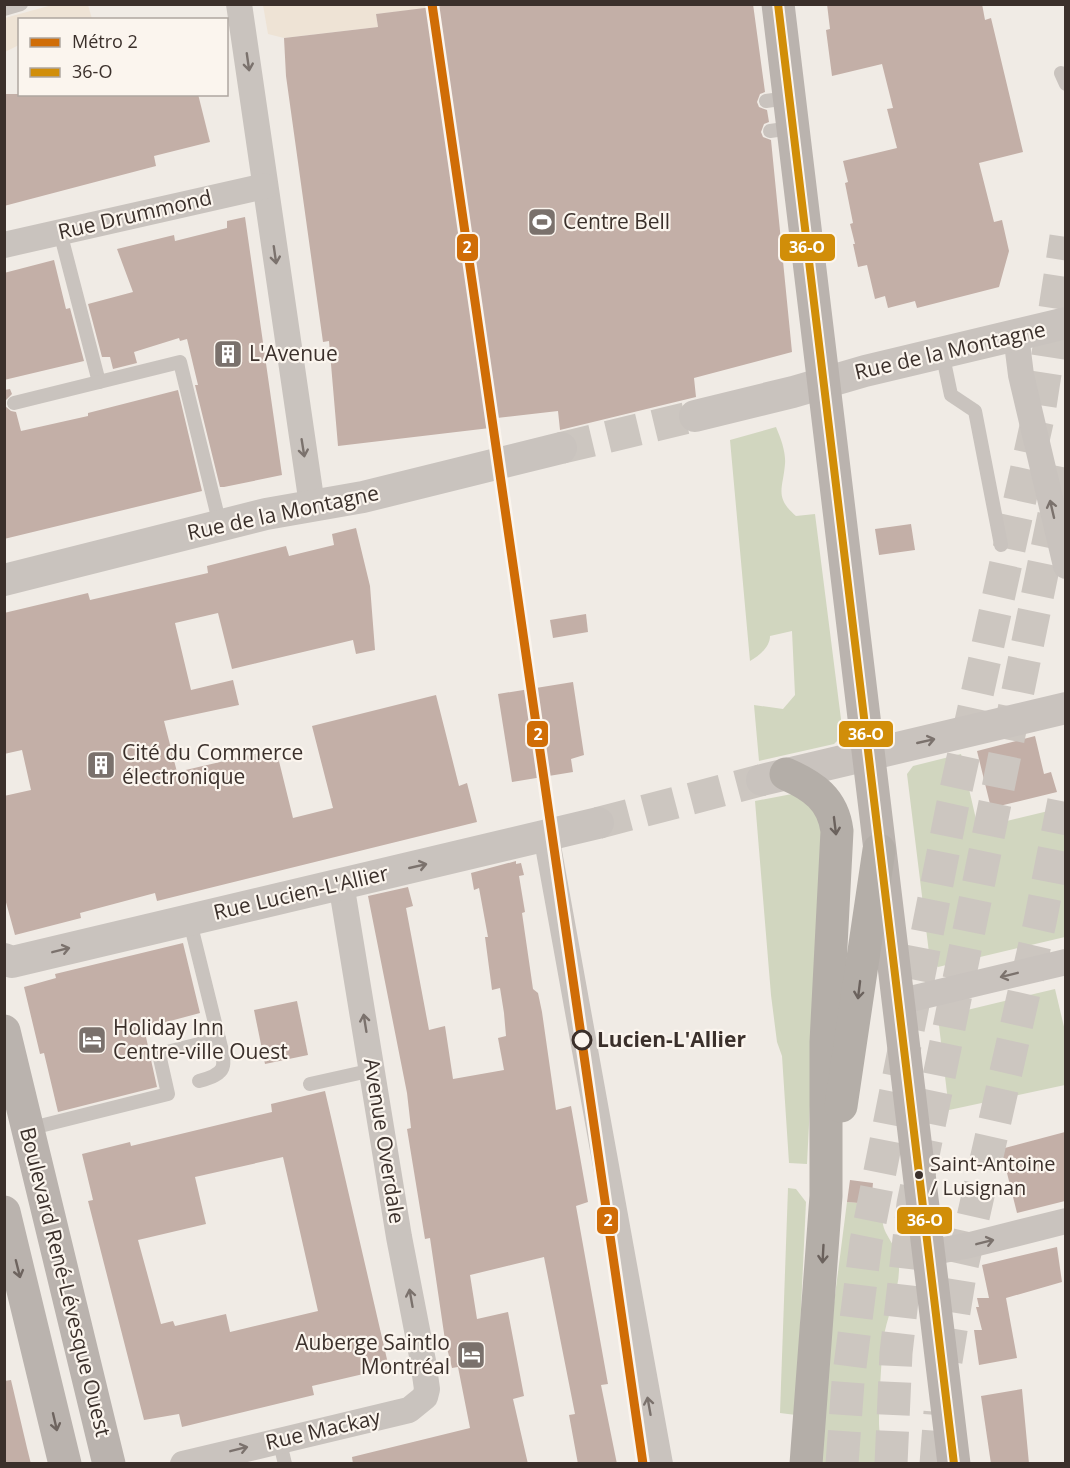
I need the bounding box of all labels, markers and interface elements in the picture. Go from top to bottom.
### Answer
legend [18,18,228,96]
text: Métro 2 [72,29,138,53]
one-way arrow [242,52,253,72]
text: 36-O [72,59,112,83]
street label: Rue Drummond [55,183,214,245]
sports icon: Centre Bell [526,206,558,238]
place label: Centre Bell [563,207,670,235]
line badge: 2 [456,233,479,262]
line badge: 36-O [779,233,836,262]
text: 2 [462,236,472,258]
text: 36-O [789,236,825,258]
one-way arrow [270,245,281,265]
street label: Rue de la Montagne [852,314,1048,386]
building icon: L'Avenue [212,338,244,370]
place label: L'Avenue [249,339,338,367]
one-way arrow [297,438,308,458]
street label: Rue de la Montagne [184,478,381,546]
one-way arrow [1046,500,1058,519]
line badge: 2 [526,720,549,748]
line badge: 36-O [838,720,894,748]
text: 2 [533,723,543,745]
text: 36-O [848,723,884,745]
one-way arrow [916,735,935,746]
place label: Cité du Commerce électronique [122,738,303,790]
building icon: Cité du Commerce électronique [85,749,117,781]
one-way arrow [830,816,841,836]
street label: Rue Lucien-L'Allier [210,858,391,926]
one-way arrow [409,859,428,871]
one-way arrow [51,943,70,955]
one-way arrow [999,970,1018,982]
one-way arrow [853,980,864,1000]
place label: Holiday Inn Centre-ville Ouest [113,1013,288,1065]
one-way arrow [359,1014,370,1034]
hotel icon: Holiday Inn Centre-ville Ouest [76,1024,108,1056]
place label: Lucien-L'Allier [597,1025,746,1053]
marker: Lucien-L'Allier [572,1030,592,1050]
street label: Avenue Overdale [358,1056,412,1226]
street label: Boulevard René-Lévesque Ouest [14,1124,118,1439]
place label: Saint-Antoine / Lusignan [930,1150,1056,1201]
marker: Saint-Antoine / Lusignan [913,1169,925,1181]
line badge: 2 [596,1206,619,1235]
line badge: 36-O [896,1206,953,1235]
text: 2 [603,1209,613,1231]
text: 36-O [907,1209,943,1231]
one-way arrow [975,1235,994,1247]
one-way arrow [817,1243,828,1263]
one-way arrow [13,1259,25,1278]
one-way arrow [405,1289,416,1309]
place label: Auberge Saintlo Montréal [295,1328,450,1380]
hotel icon: Auberge Saintlo Montréal [455,1339,487,1371]
one-way arrow [644,1397,655,1416]
street label: Rue Mackay [263,1402,383,1456]
one-way arrow [50,1412,61,1431]
one-way arrow [229,1443,248,1455]

